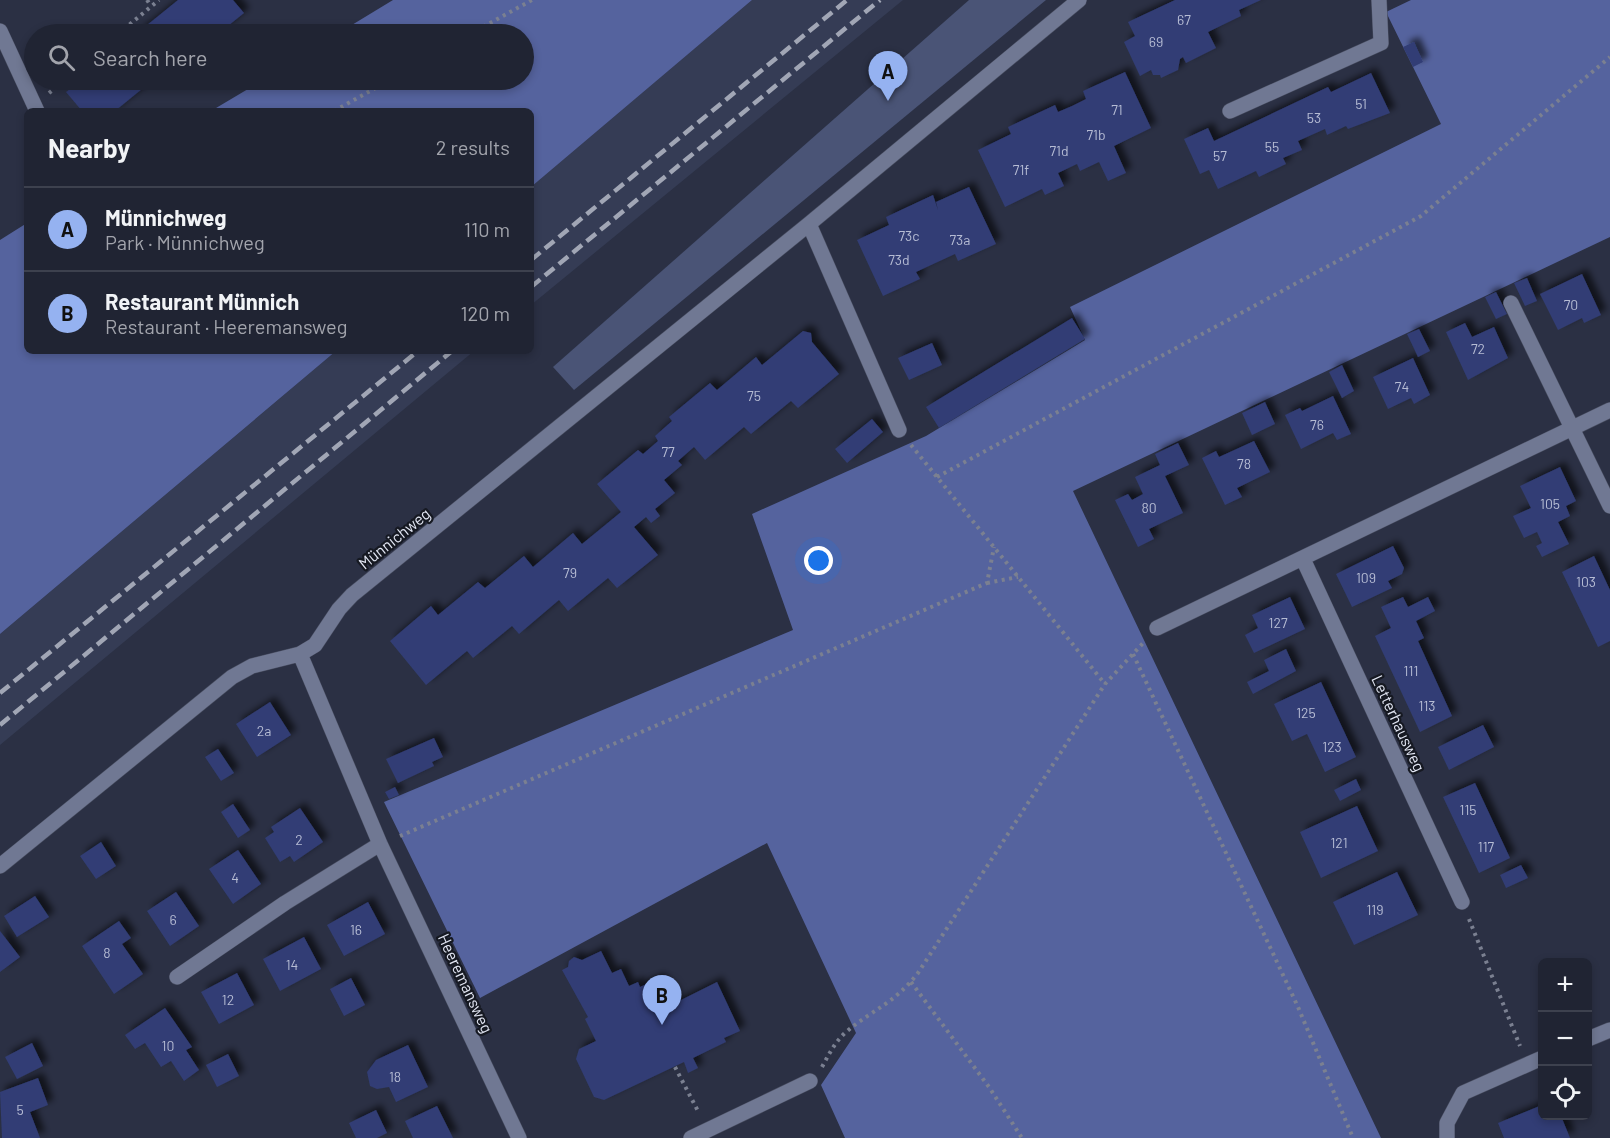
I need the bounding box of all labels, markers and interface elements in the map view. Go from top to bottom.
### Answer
house number: 67 [1177,11,1191,28]
search box [24,24,534,90]
house number: 69 [1149,33,1163,50]
icon: search [45,41,78,74]
text: Search here [93,44,207,70]
pin: A [868,51,908,101]
house number: 51 [1355,95,1367,112]
house number: 71 [1111,101,1123,118]
house number: 53 [1307,109,1321,126]
house number: 71b [1086,126,1106,143]
text: Nearby [48,132,130,163]
text: 2 results [436,135,510,159]
house number: 55 [1265,138,1279,155]
house number: 71d [1049,142,1069,159]
house number: 57 [1213,147,1227,164]
house number: 71f [1013,161,1029,178]
text: Münnichweg [105,204,227,230]
text: A [61,217,74,241]
text: 110 m [464,217,510,241]
house number: 73c [898,227,920,244]
text: Park · Münnichweg [105,230,265,254]
house number: 73a [950,231,971,248]
house number: 73d [888,251,910,268]
text: Restaurant Münnich [105,288,299,314]
house number: 70 [1564,296,1578,313]
text: B [61,301,74,325]
text: 120 m [460,301,510,325]
text: Restaurant · Heeremansweg [105,314,347,338]
house number: 72 [1471,340,1485,357]
house number: 74 [1395,378,1409,395]
house number: 75 [747,387,761,404]
house number: 76 [1310,416,1324,433]
house number: 77 [661,443,675,460]
house number: 78 [1237,455,1251,472]
house number: 105 [1540,495,1560,512]
house number: 80 [1141,499,1157,516]
street label: Münnichweg [354,503,434,573]
your location [804,546,833,575]
house number: 79 [563,564,577,581]
house number: 109 [1356,569,1376,586]
house number: 103 [1576,573,1596,590]
house number: 127 [1268,614,1288,631]
house number: 111 [1404,662,1418,679]
street label: Letterhausweg [1368,672,1430,774]
house number: 113 [1418,697,1436,714]
house number: 125 [1296,704,1316,721]
house number: 2a [257,722,271,739]
house number: 123 [1322,738,1342,755]
house number: 115 [1459,801,1477,818]
house number: 2 [295,831,303,848]
house number: 121 [1330,834,1348,851]
house number: 117 [1478,838,1495,855]
house number: 4 [231,869,239,886]
house number: 119 [1366,901,1384,918]
house number: 6 [169,911,177,928]
house number: 16 [350,921,362,938]
street label: Heeremansweg [435,930,497,1036]
house number: 8 [103,944,111,961]
house number: 14 [286,956,298,973]
map controls [1538,958,1592,1120]
button: + [1538,958,1592,1012]
pin: B [642,976,682,1025]
house number: 12 [222,991,234,1008]
button: − [1538,1012,1592,1066]
house number: 10 [162,1037,174,1054]
button: locate [1538,1066,1592,1120]
house number: 18 [389,1068,401,1085]
house number: 5 [16,1101,24,1118]

